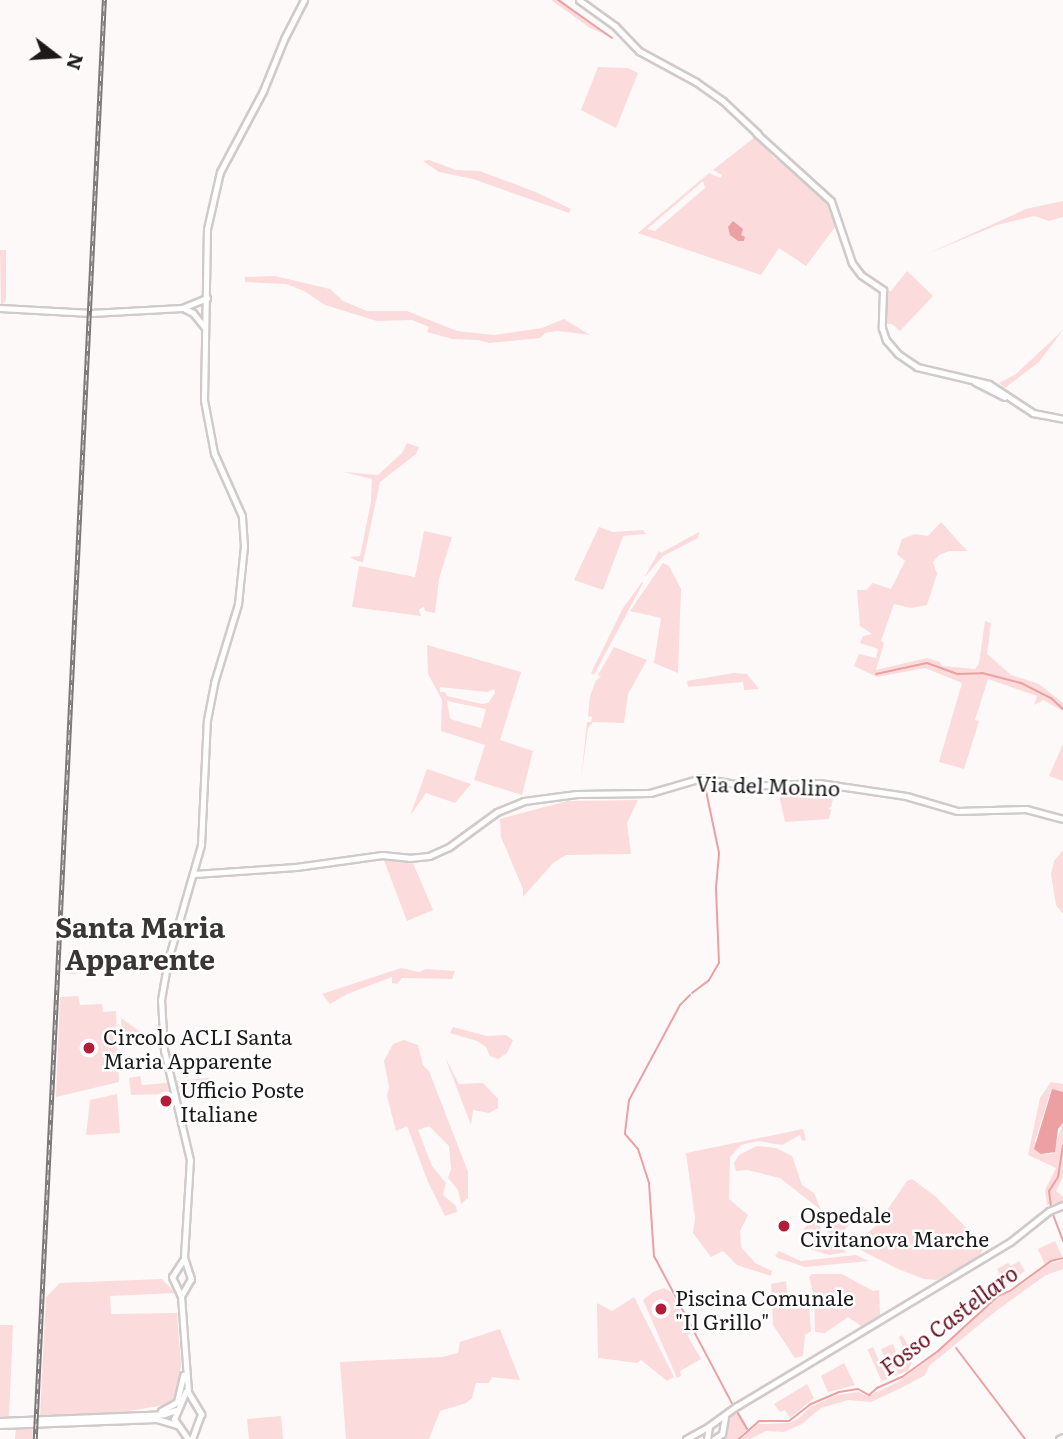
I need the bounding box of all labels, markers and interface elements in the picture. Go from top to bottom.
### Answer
north arrow [21,21,91,91]
text: N [60,50,92,74]
street label: Via del Molino [695,770,841,800]
district label: Santa Maria Apparente [55,909,225,975]
place label: Circolo ACLI Santa Maria Apparente [103,1023,292,1073]
marker: Circolo ACLI Santa Maria Apparente [81,1040,97,1056]
place label: Ufficio Poste Italiane [180,1076,304,1126]
marker: Ufficio Poste Italiane [158,1093,174,1109]
place label: Ospedale Civitanova Marche [800,1201,989,1251]
marker: Ospedale Civitanova Marche [774,1216,794,1236]
water label: Fosso Castellaro [874,1258,1022,1380]
place label: Piscina Comunale "Il Grillo" [675,1284,854,1334]
marker: Piscina Comunale "Il Grillo" [653,1301,669,1317]

